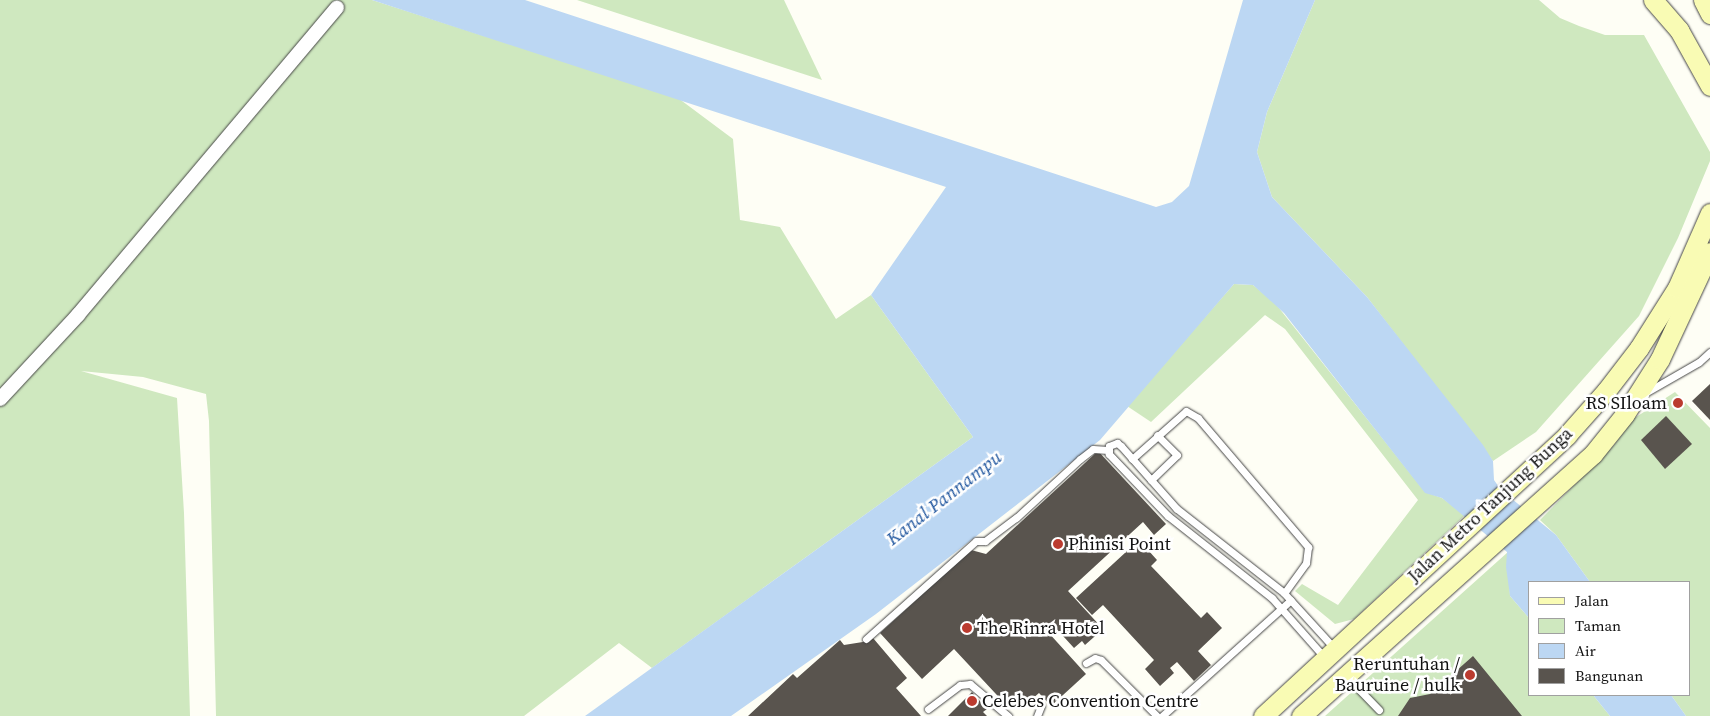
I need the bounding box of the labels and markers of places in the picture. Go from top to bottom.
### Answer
place label: RS SIloam [1586,392,1667,414]
marker: RS SIloam [1671,396,1685,410]
place label: Phinisi Point [1068,533,1171,555]
marker: Phinisi Point [1052,538,1064,550]
place label: The Rinra Hotel [977,617,1105,639]
marker: The Rinra Hotel [961,622,973,634]
place label: Reruntuhan / Bauruine / hulk [1335,654,1460,696]
marker: Reruntuhan / Bauruine / hulk [1464,669,1476,681]
place label: Celebes Convention Centre [982,690,1199,712]
marker: Celebes Convention Centre [966,695,978,707]

